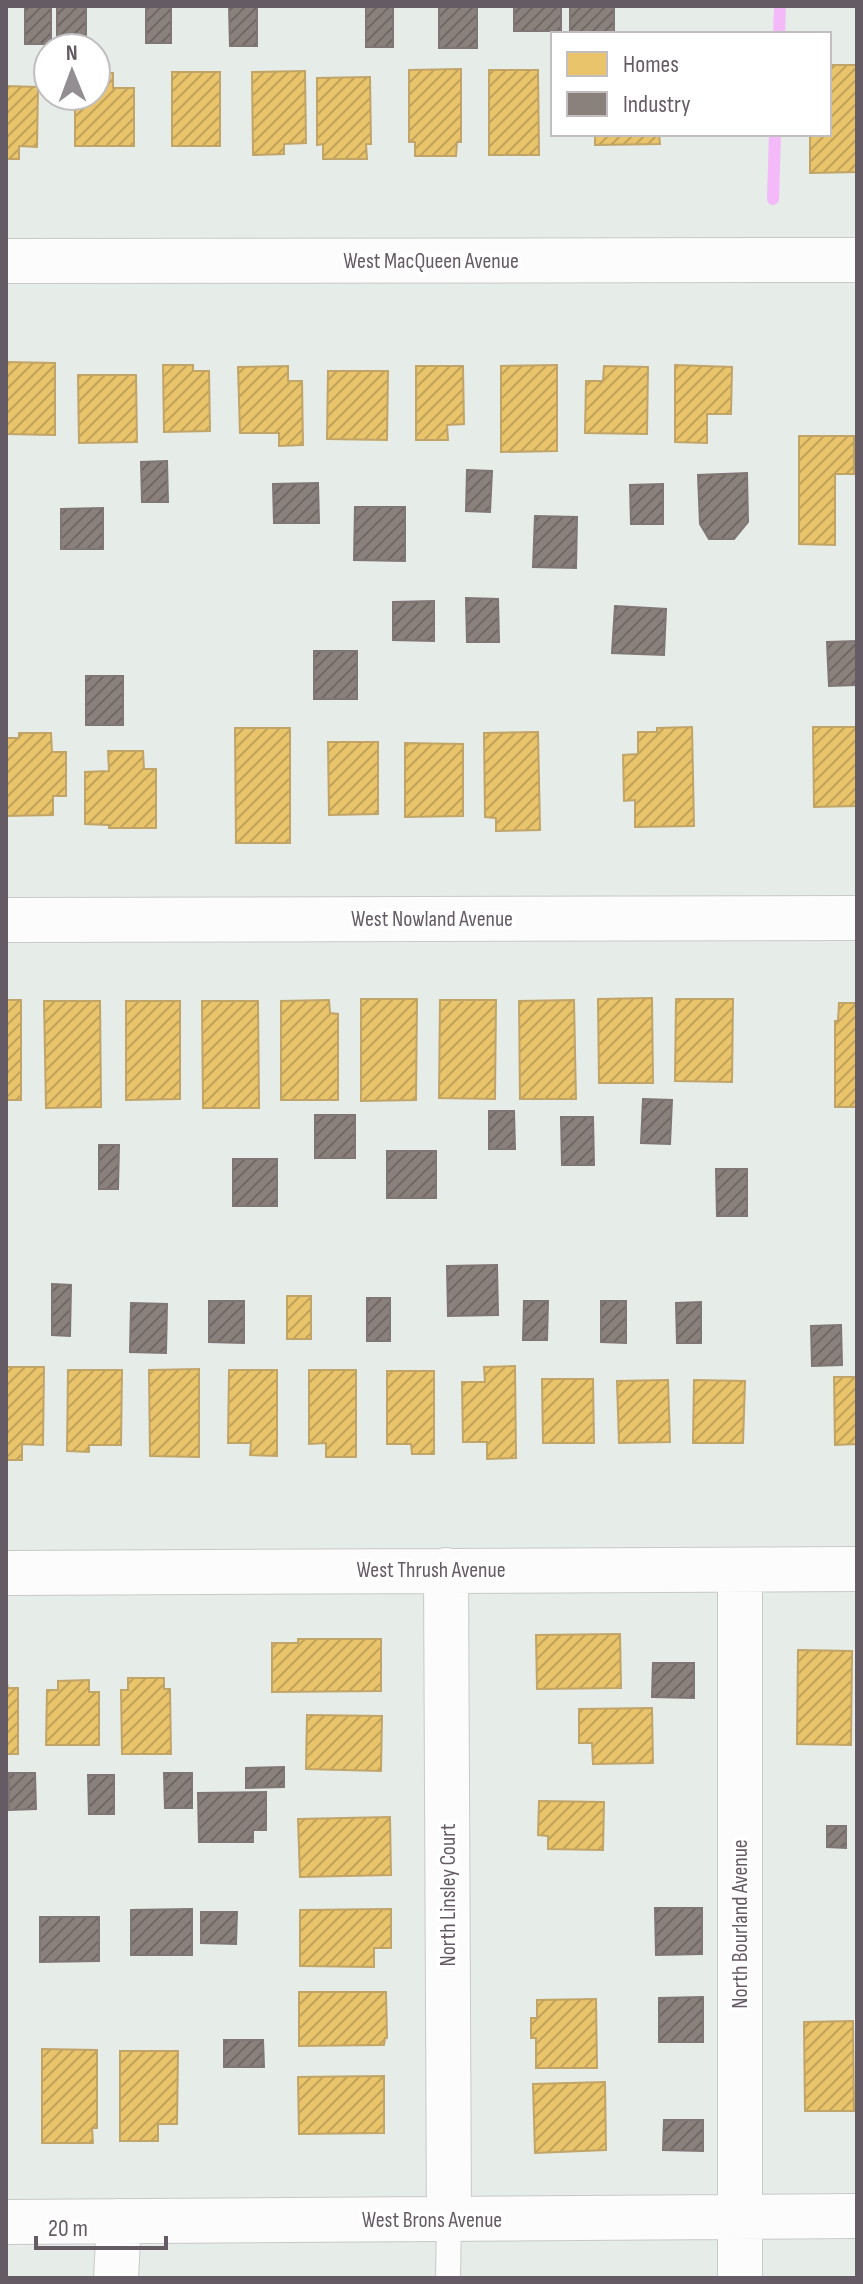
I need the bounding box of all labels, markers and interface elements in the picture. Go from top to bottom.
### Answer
north arrow [32,32,112,112]
legend [551,32,831,136]
text: N [66,40,78,67]
text: Homes [623,50,679,79]
text: Industry [623,90,690,119]
street label: West MacQueen Avenue [343,248,519,275]
street label: West Nowland Avenue [351,906,513,933]
street label: West Thrush Avenue [356,1557,506,1584]
street label: North Linsley Court [435,1823,462,1966]
street label: North Bourland Avenue [727,1839,754,2009]
scale bar [36,2200,166,2250]
street label: West Brons Avenue [362,2207,502,2234]
text: 20 m [48,2214,88,2243]

